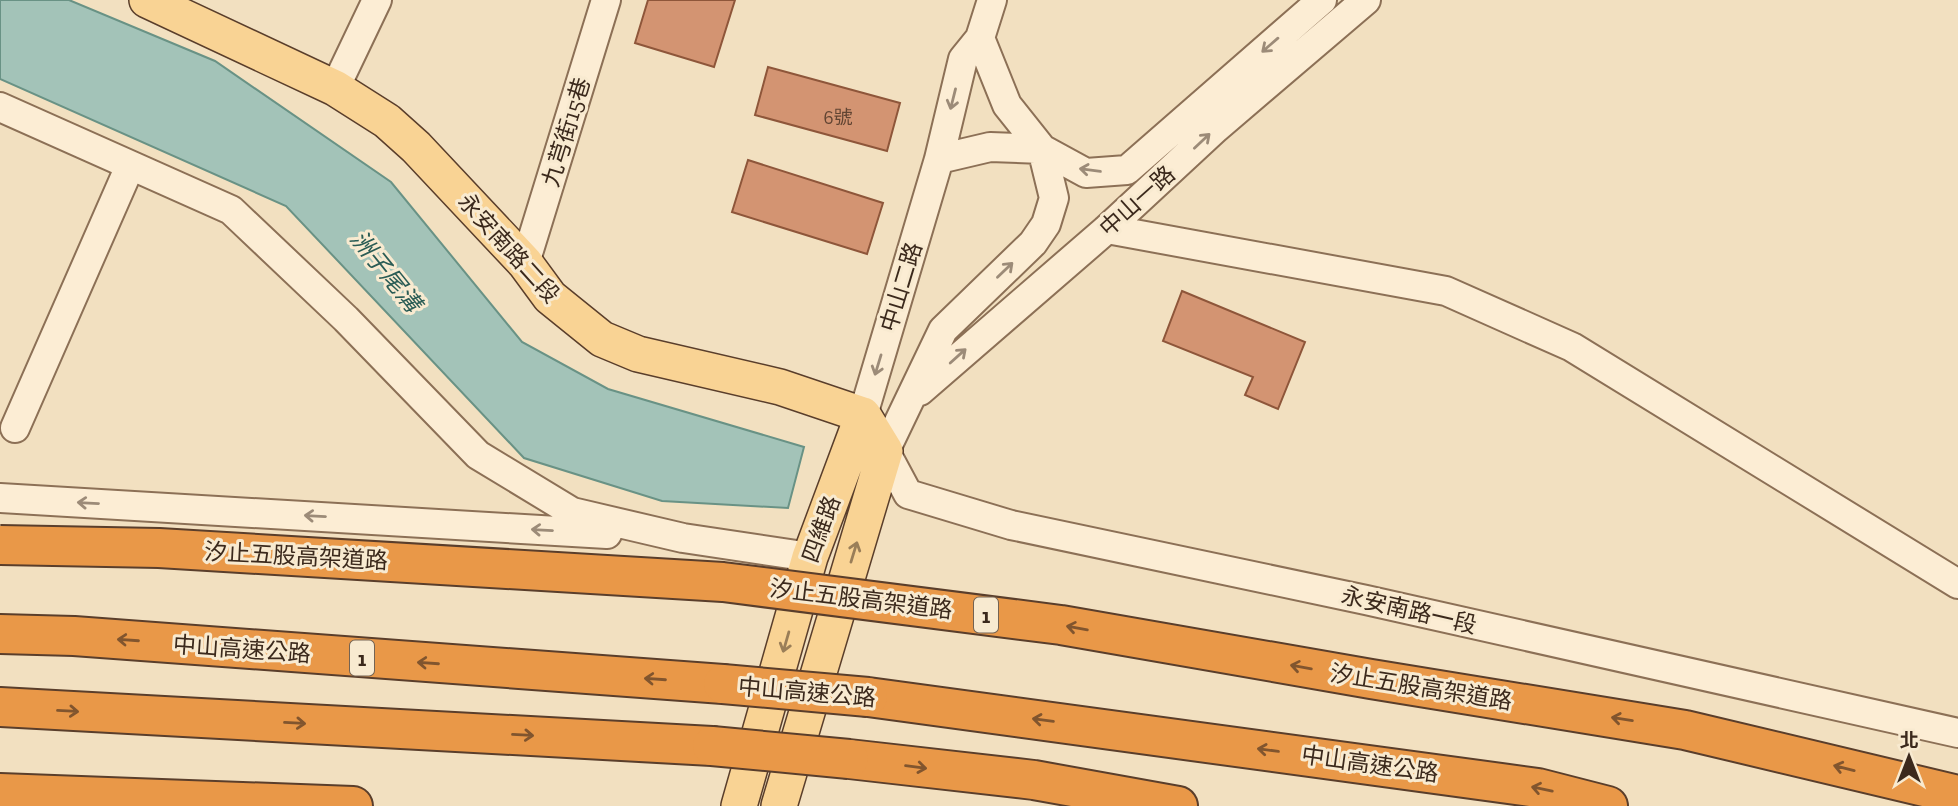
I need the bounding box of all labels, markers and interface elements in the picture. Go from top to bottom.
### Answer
one-way arrow [1261,37,1279,53]
street label: 九芎街15巷 [536,74,596,190]
one-way arrow [946,87,959,110]
house number: 6號 [823,106,853,129]
one-way arrow [1193,132,1210,149]
street label: 中山一路 [1093,160,1181,242]
one-way arrow [1080,164,1102,177]
street label: 永安南路二段 [452,187,566,309]
water label: 洲子尾溝 [345,225,429,320]
street label: 中山二路 [874,239,928,335]
one-way arrow [997,262,1014,279]
one-way arrow [949,349,967,365]
one-way arrow [870,353,883,375]
street label: 四維路 [796,492,846,566]
one-way arrow [77,496,99,509]
one-way arrow [304,510,327,523]
one-way arrow [531,523,554,536]
street label: 汐止五股高架道路 [203,537,389,575]
one-way arrow [848,542,861,564]
street label: 汐止五股高架道路 [768,574,954,624]
street label: 永安南路一段 [1339,581,1479,639]
road number: 1 [974,598,998,632]
one-way arrow [1066,621,1088,634]
street label: 中山高速公路 [172,630,312,668]
one-way arrow [778,631,791,653]
one-way arrow [117,633,140,646]
road number: 1 [350,640,374,676]
one-way arrow [417,656,440,669]
street label: 汐止五股高架道路 [1328,659,1514,715]
one-way arrow [1290,660,1313,673]
one-way arrow [644,672,667,685]
street label: 中山高速公路 [737,672,877,712]
one-way arrow [56,704,79,717]
one-way arrow [1611,712,1634,725]
one-way arrow [1032,713,1055,726]
one-way arrow [284,716,307,729]
north arrow [1874,722,1944,792]
one-way arrow [511,729,533,742]
text: 北 [1899,729,1919,752]
street label: 中山高速公路 [1300,741,1440,787]
one-way arrow [1258,744,1280,757]
one-way arrow [905,760,927,773]
one-way arrow [1833,761,1856,774]
one-way arrow [1531,782,1554,795]

